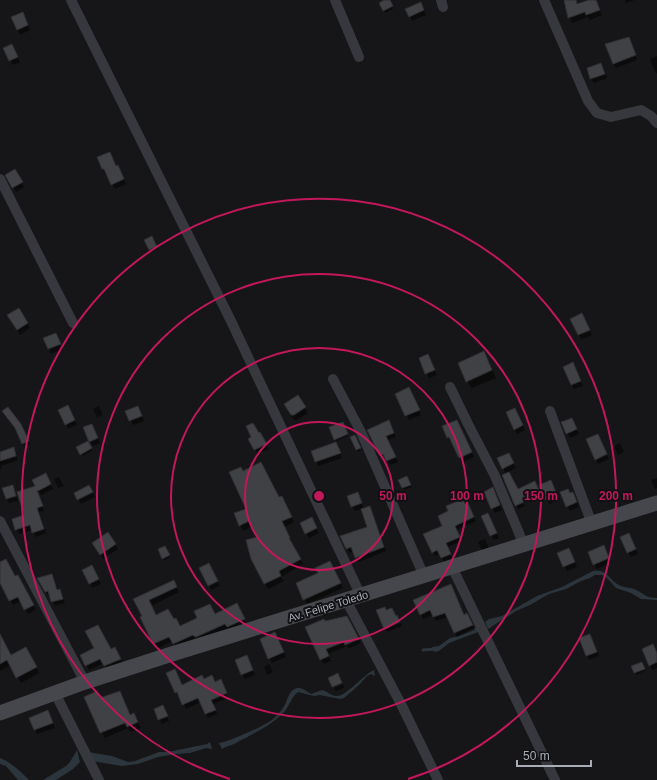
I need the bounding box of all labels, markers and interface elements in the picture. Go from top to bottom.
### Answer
centre of rings [312,489,326,503]
text: 50 m [379,489,407,503]
text: 100 m [450,489,484,503]
text: 150 m [524,489,558,503]
text: 200 m [599,489,633,503]
street label: Av. Felipe Toledo [286,588,370,624]
scale bar [517,742,591,768]
text: 50 m [523,749,550,763]

